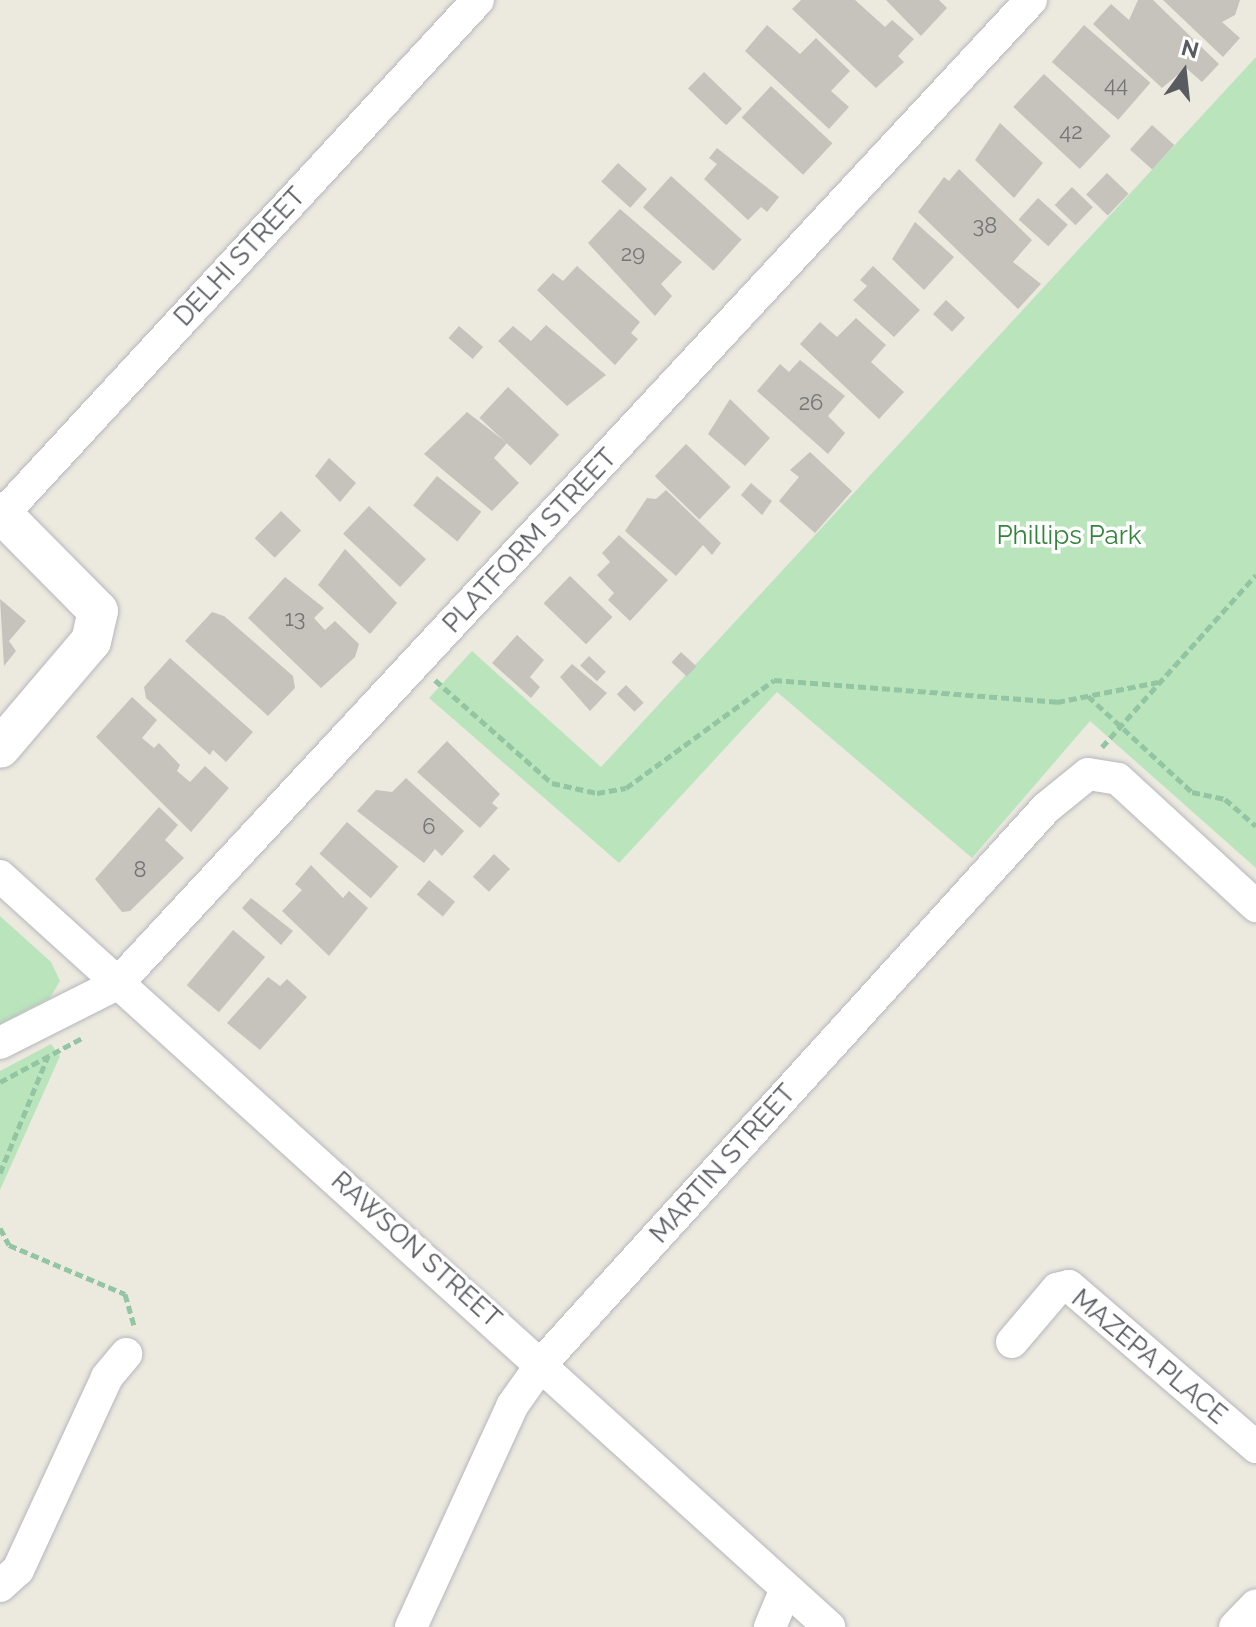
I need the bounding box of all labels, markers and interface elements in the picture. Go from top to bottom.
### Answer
north arrow [1144,32,1224,112]
text: N [1179,34,1202,64]
house number: 44 [1104,72,1128,98]
house number: 42 [1059,119,1083,145]
street label: DELHI STREET [168,181,312,333]
house number: 38 [973,213,997,239]
house number: 29 [621,241,645,267]
house number: 26 [799,390,823,416]
street label: PLATFORM STREET [437,443,623,639]
park label: Phillips Park [996,520,1142,552]
house number: 13 [284,606,306,632]
house number: 6 [422,814,436,840]
house number: 8 [133,857,147,883]
street label: MARTIN STREET [644,1078,802,1250]
street label: RAWSON STREET [325,1166,507,1334]
street label: MAZEPA PLACE [1065,1283,1233,1431]

